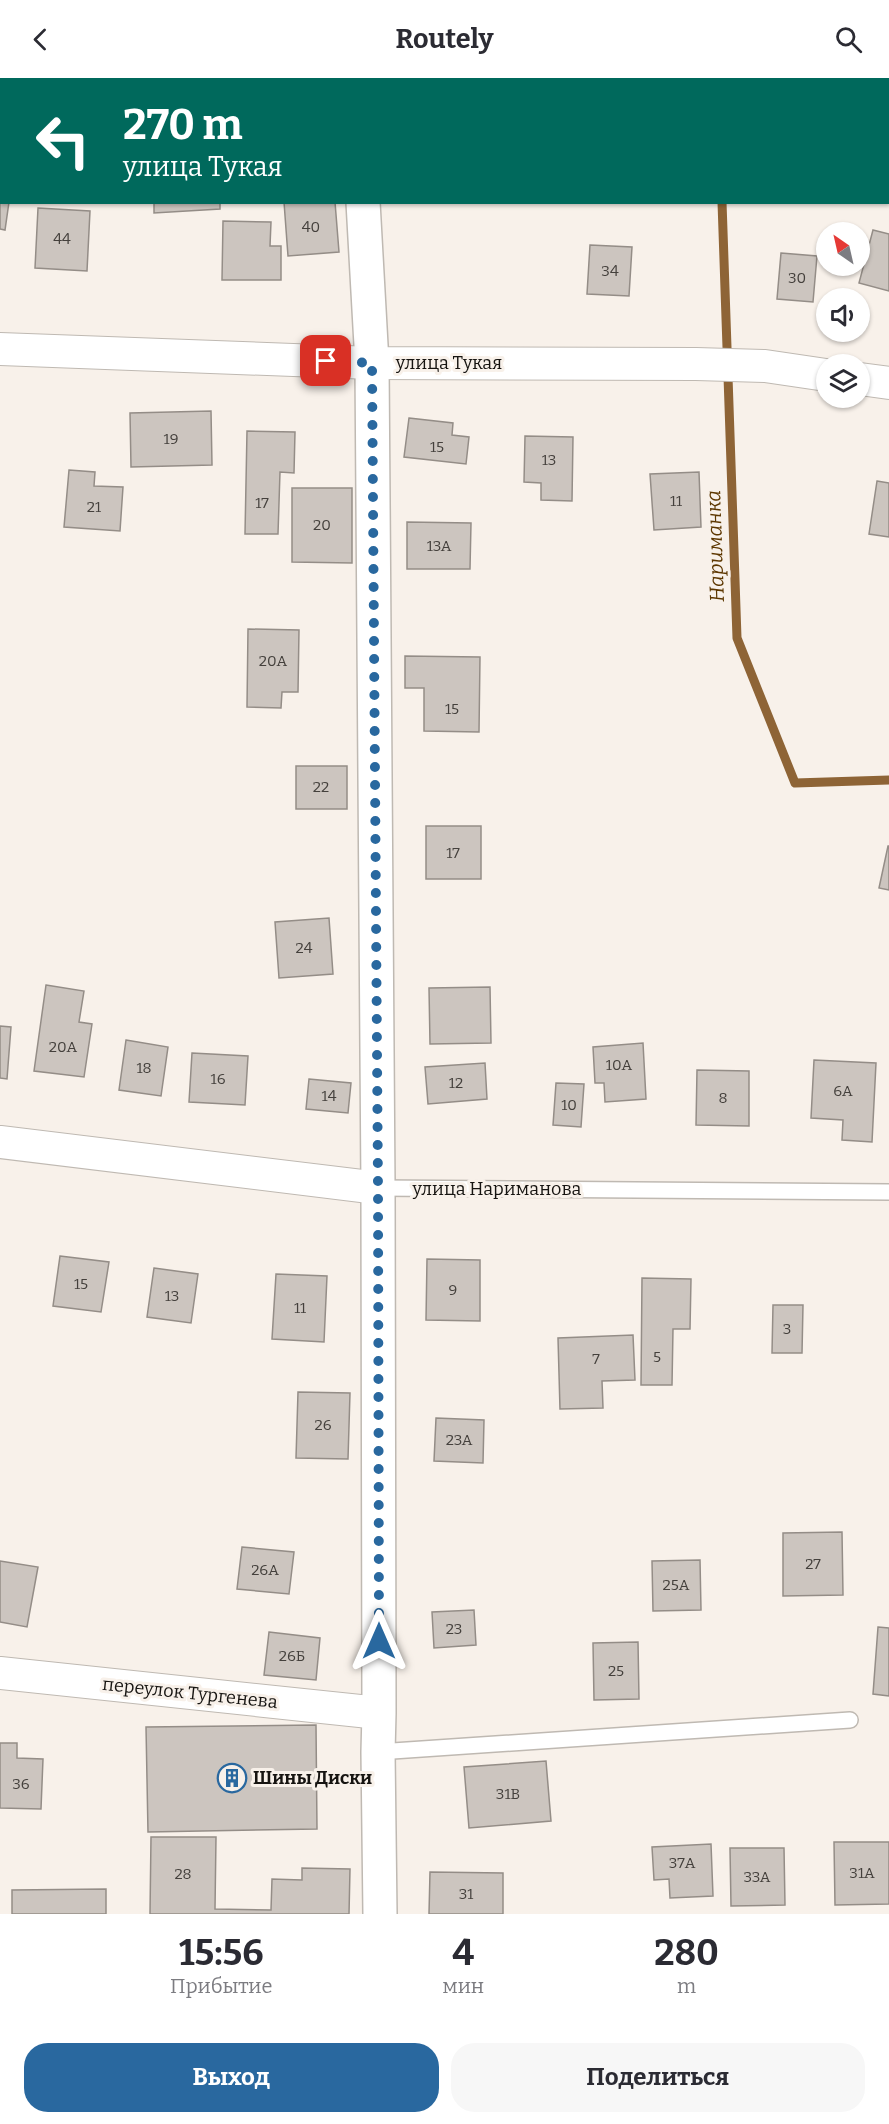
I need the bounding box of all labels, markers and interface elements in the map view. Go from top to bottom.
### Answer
icon: back [24,23,57,56]
text: Routely [395,23,494,55]
icon: search [832,23,865,56]
text: 270 m [123,100,243,150]
icon: left [24,102,102,180]
text: улица Тукая [123,151,283,183]
house number: 40 [302,218,320,236]
north arrow [816,222,870,276]
map controls [816,222,870,408]
house number: 44 [53,230,71,248]
house number: 34 [601,262,619,280]
house number: 30 [788,269,806,287]
button: sound [816,288,870,342]
pin [300,335,351,386]
icon: arrive [309,344,342,377]
street label: улица Тукая [395,352,502,374]
button: layers [816,354,870,408]
house number: 19 [164,430,178,448]
house number: 15 [430,438,444,456]
house number: 13 [542,451,556,469]
water label: Нариманка [701,490,729,602]
house number: 11 [670,492,682,510]
house number: 17 [255,494,269,512]
house number: 21 [87,498,101,516]
house number: 20 [313,516,331,534]
house number: 13А [427,537,452,555]
house number: 20А [259,652,288,670]
house number: 15 [445,700,459,718]
house number: 22 [313,778,329,796]
house number: 17 [446,844,460,862]
house number: 24 [296,939,313,957]
house number: 20А [49,1038,78,1056]
house number: 10А [606,1056,633,1074]
house number: 18 [136,1059,152,1077]
house number: 16 [211,1070,226,1088]
house number: 12 [449,1074,463,1092]
house number: 6А [833,1082,853,1100]
house number: 14 [322,1087,337,1105]
house number: 8 [718,1089,728,1107]
house number: 10 [561,1096,577,1114]
street label: улица Нариманова [412,1178,582,1200]
house number: 15 [74,1275,88,1293]
house number: 9 [449,1281,457,1299]
house number: 13 [165,1287,179,1305]
house number: 11 [294,1299,306,1317]
house number: 3 [783,1320,791,1338]
house number: 5 [653,1348,661,1366]
house number: 7 [592,1350,600,1368]
house number: 26 [315,1416,332,1434]
house number: 23А [446,1431,473,1449]
house number: 27 [805,1555,821,1573]
house number: 26А [251,1561,279,1579]
house number: 25А [663,1576,690,1594]
position arrow [347,1609,411,1673]
house number: 23 [446,1620,462,1638]
house number: 26Б [279,1647,305,1665]
house number: 25 [608,1662,624,1680]
street label: переулок Тургенева [101,1673,279,1713]
building icon: Шины Диски [216,1762,248,1794]
place label: Шины Диски [253,1767,372,1789]
house number: 36 [12,1775,30,1793]
house number: 31В [496,1785,520,1803]
house number: 37А [669,1854,696,1872]
house number: 31А [849,1864,875,1882]
house number: 28 [174,1865,192,1883]
house number: 33А [744,1868,771,1886]
house number: 31 [459,1885,473,1903]
text: 15:56 [179,1931,264,1975]
text: 4 [452,1931,474,1975]
text: 280 [654,1931,719,1975]
text: Прибытие [170,1974,273,1998]
text: мин [443,1974,484,1998]
text: m [677,1974,696,1998]
button: Выход [24,2043,439,2112]
button: Поделиться [451,2043,865,2112]

